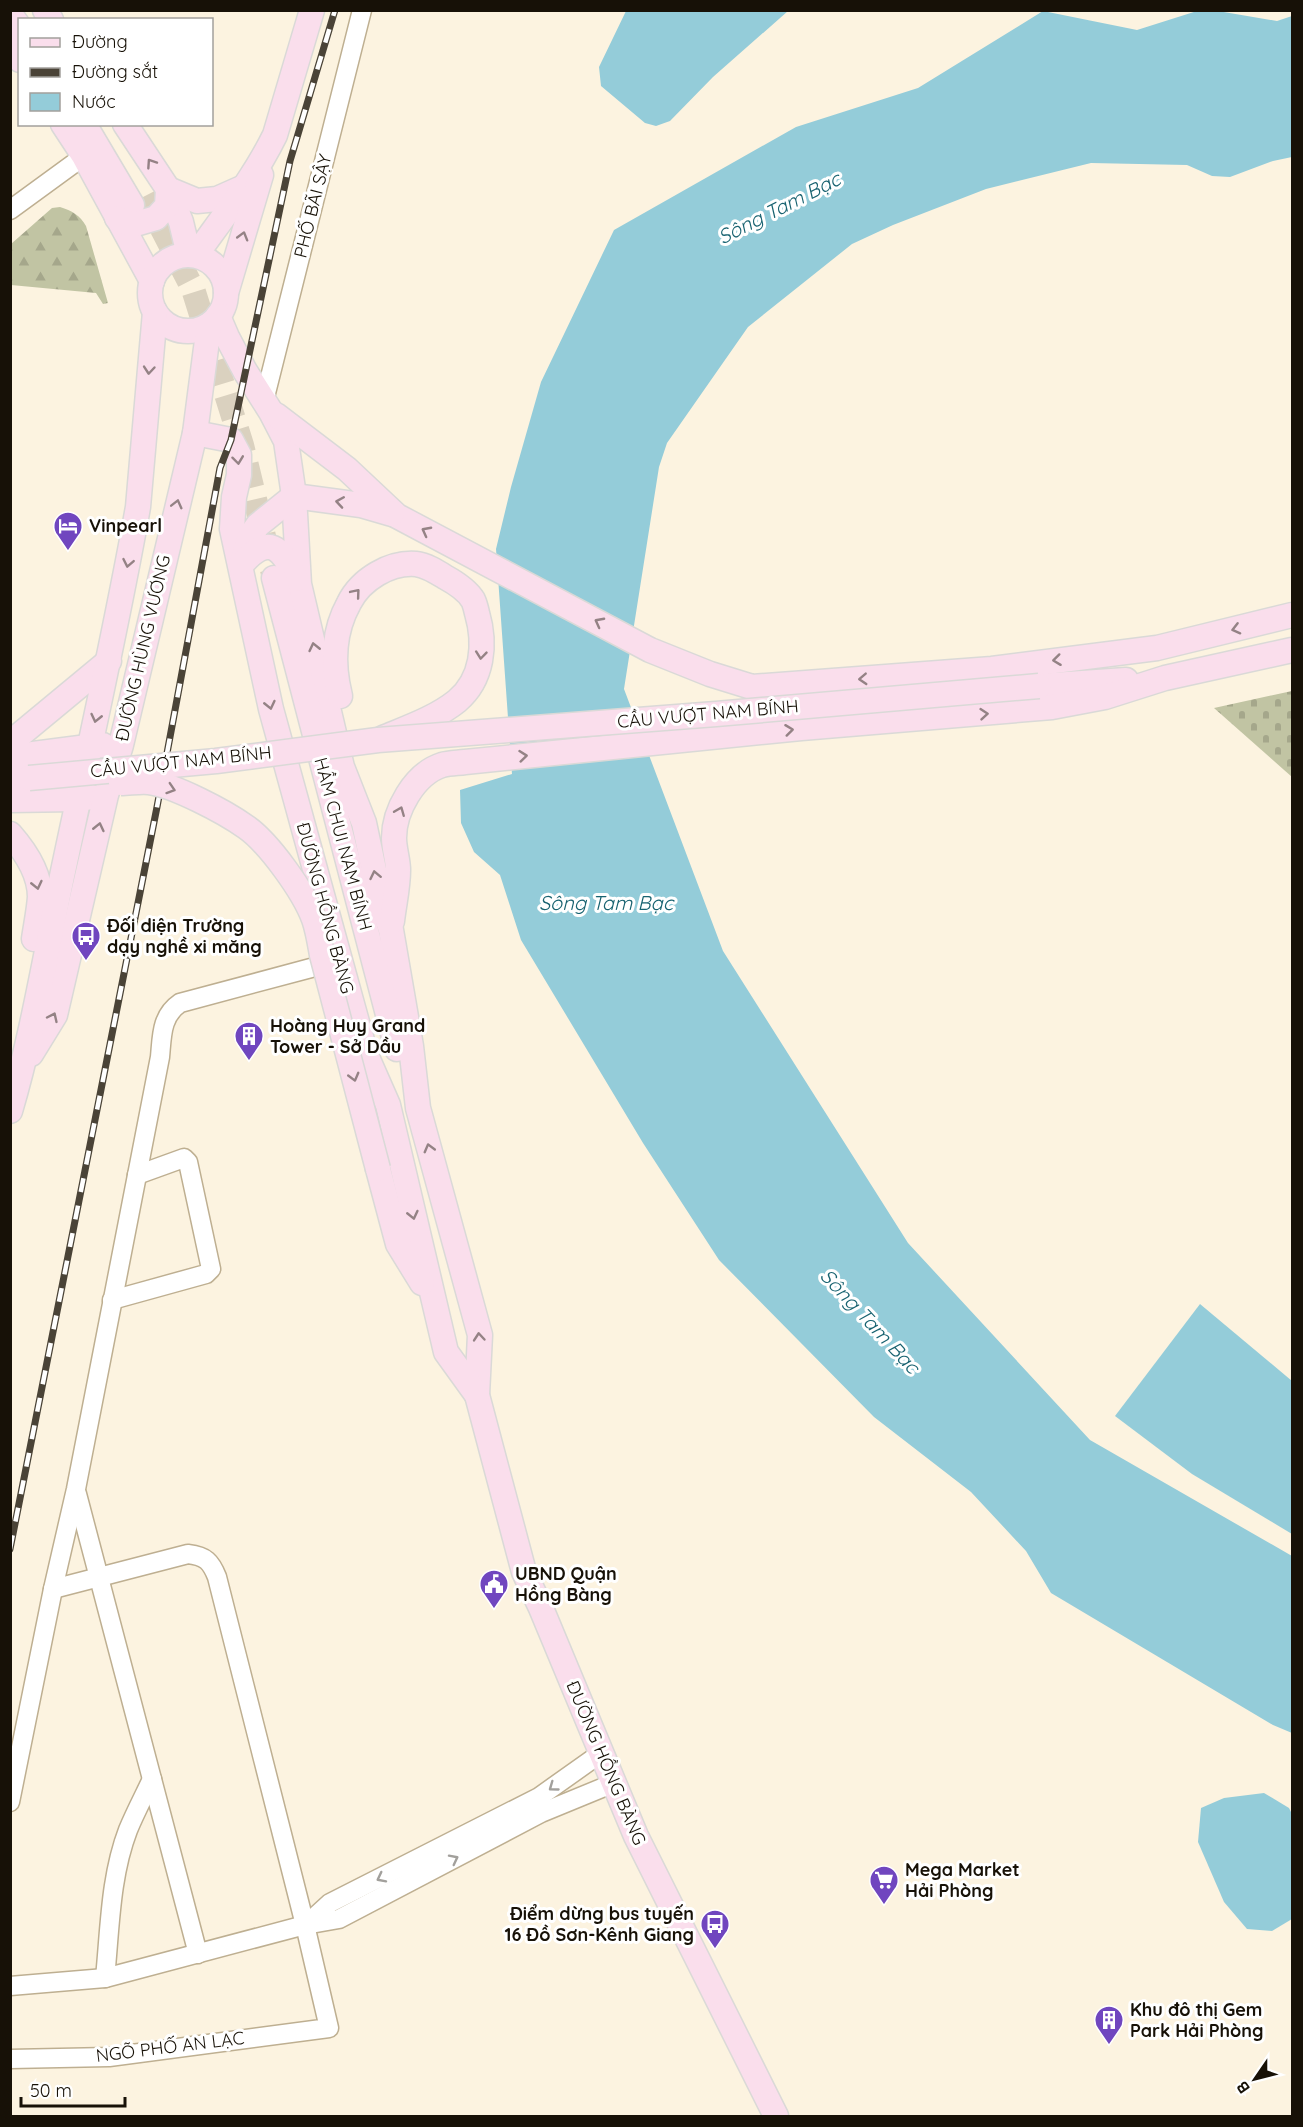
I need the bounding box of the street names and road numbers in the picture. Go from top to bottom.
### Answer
street label: PHỐ BÃI SẬY [289,152,337,260]
street label: ĐƯỜNG HÙNG VƯƠNG [110,552,175,743]
street label: CẦU VƯỢT NAM BÍNH [616,693,800,733]
street label: CẦU VƯỢT NAM BÍNH [89,740,273,782]
street label: HẦM CHUI NAM BÍNH [309,755,379,933]
street label: ĐƯỜNG HỒNG BÀNG [292,819,360,996]
street label: ĐƯỜNG HỒNG BÀNG [561,1677,652,1848]
street label: NGÕ PHỐ AN LẠC [94,2026,246,2067]

